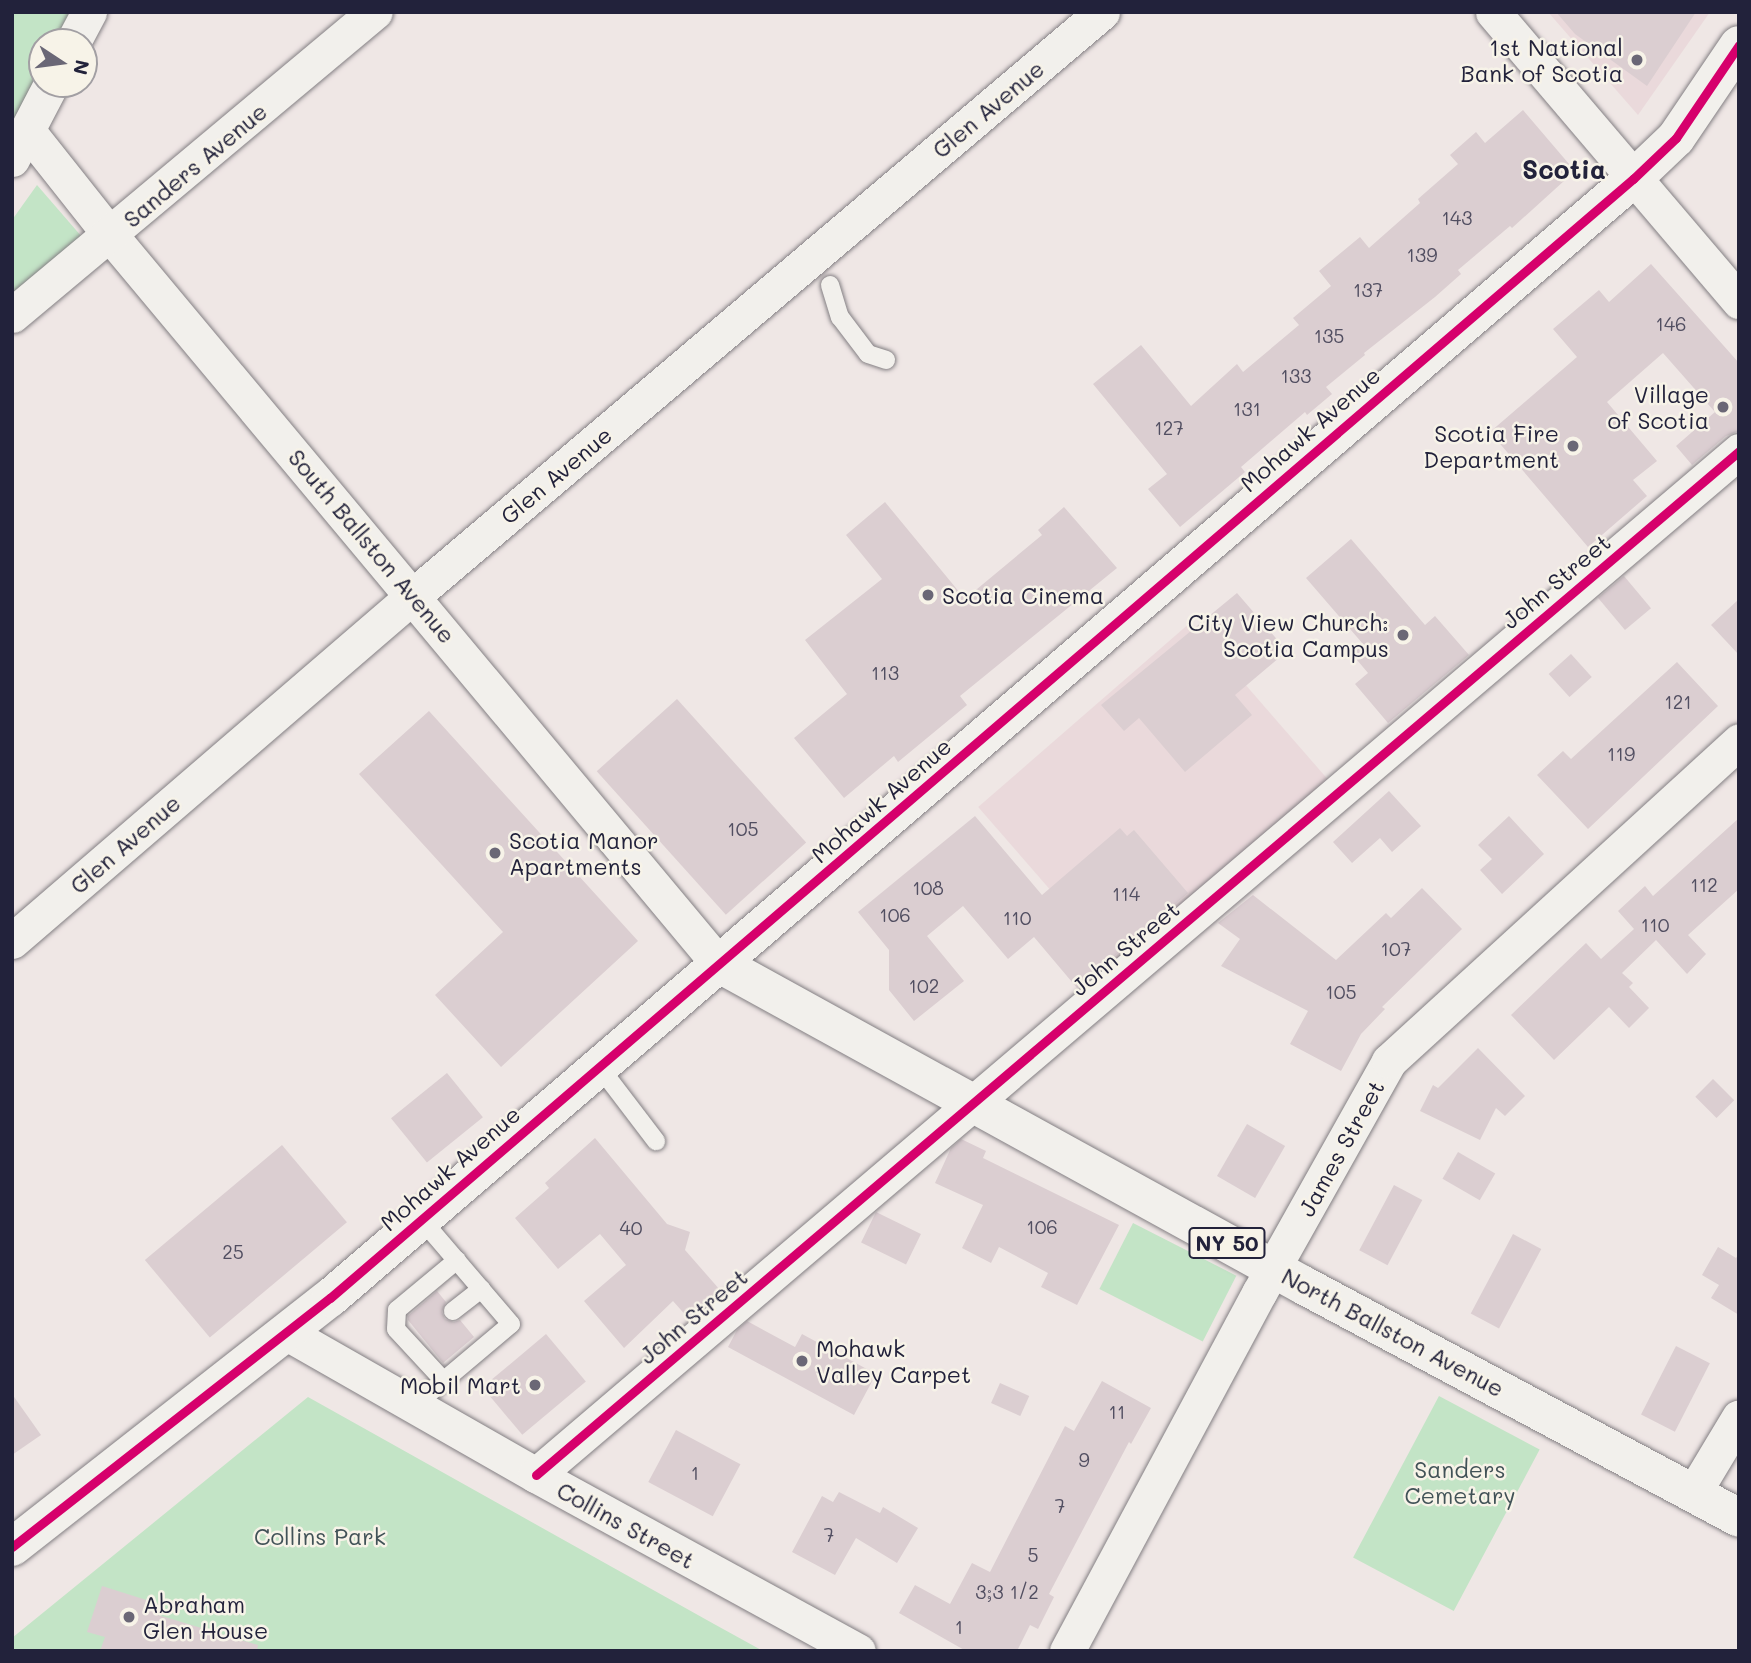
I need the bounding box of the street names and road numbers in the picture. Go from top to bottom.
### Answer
street label: Glen Avenue [927,54,1049,164]
street label: Sanders Avenue [118,97,272,233]
street label: Mohawk Avenue [1234,361,1386,497]
street label: Glen Avenue [495,420,617,530]
street label: South Ballston Avenue [283,444,461,648]
street label: John Street [1496,528,1616,634]
street label: Mohawk Avenue [805,732,957,868]
street label: Glen Avenue [64,789,186,899]
street label: John Street [1065,895,1185,1001]
street label: James Street [1292,1075,1390,1221]
street label: Mohawk Avenue [374,1100,526,1236]
road number: NY 50 [1187,1226,1267,1260]
street label: North Ballston Avenue [1277,1262,1509,1402]
street label: John Street [633,1263,753,1369]
street label: Collins Street [552,1476,700,1574]

